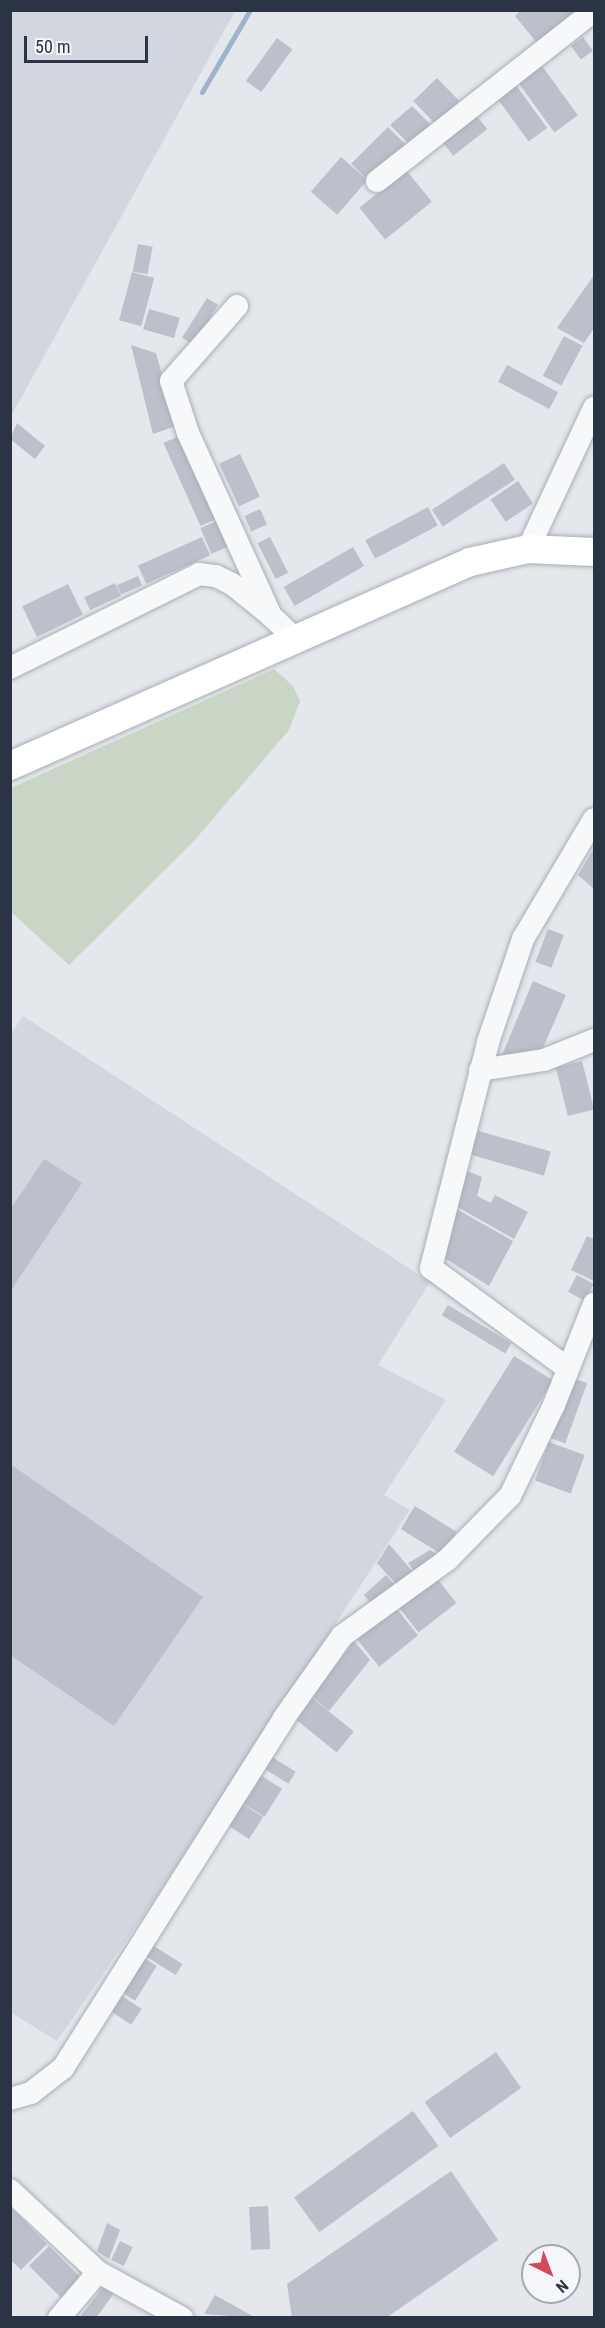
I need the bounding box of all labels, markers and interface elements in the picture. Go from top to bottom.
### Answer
scale bar [27,24,152,62]
text: 50 m [35,36,70,57]
north arrow [521,2244,581,2304]
text: N [552,2276,572,2297]

